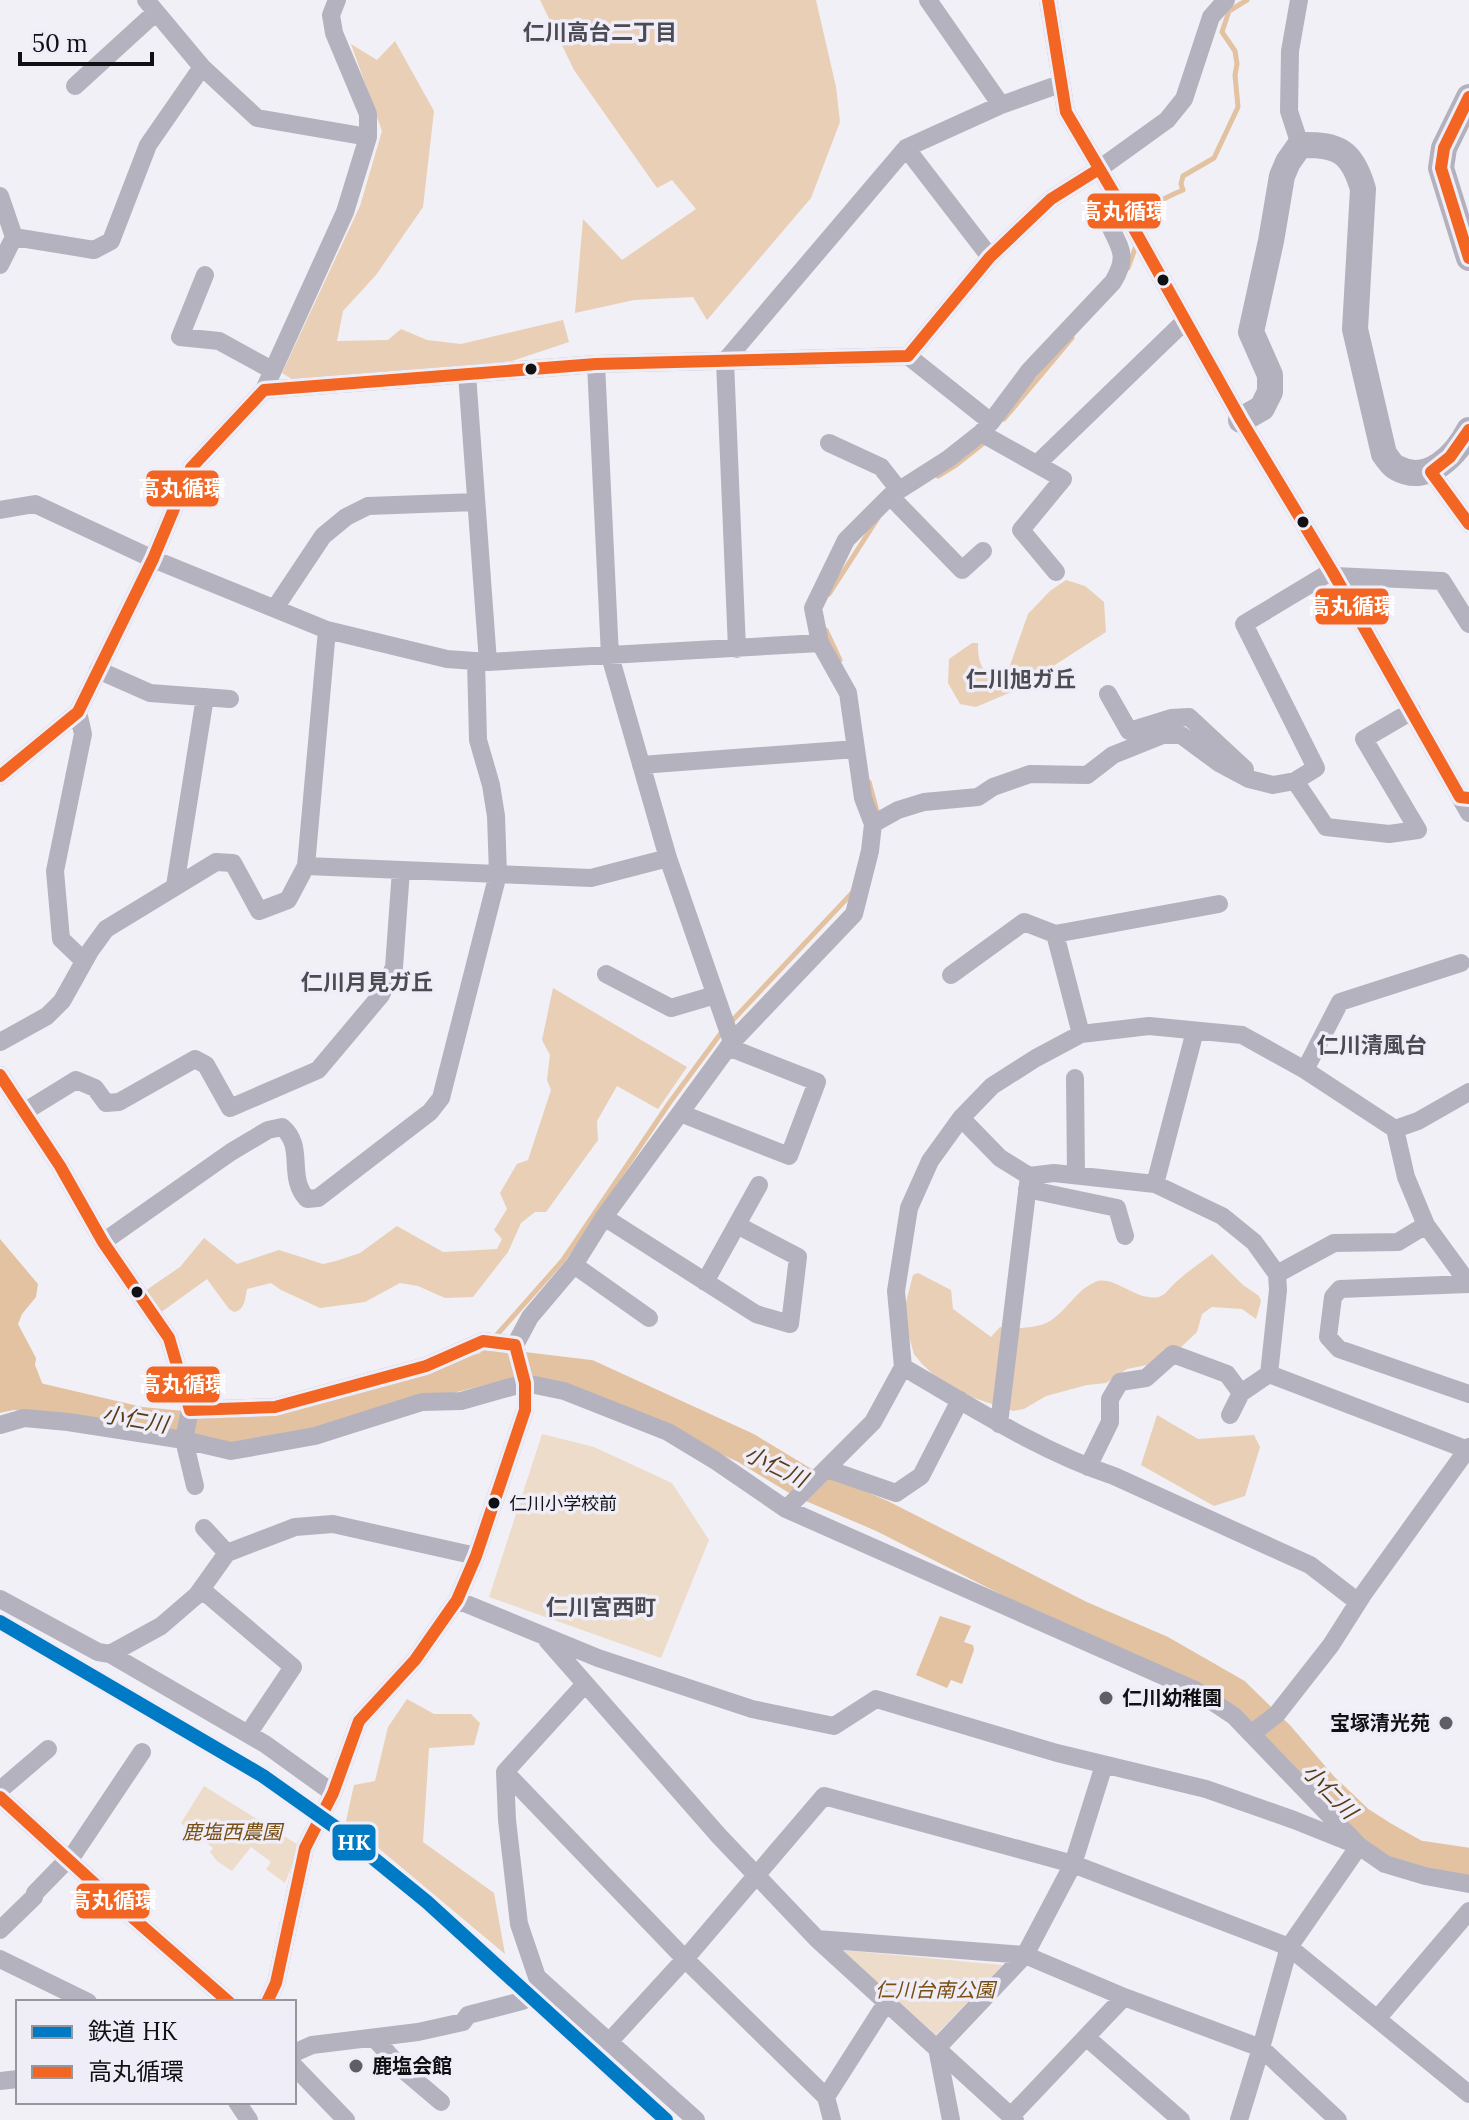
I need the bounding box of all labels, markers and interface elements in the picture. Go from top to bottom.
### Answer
scale bar [20,16,152,66]
district label: 仁川高台二丁目 [523,18,677,46]
text: 50 m [32,28,88,59]
line badge: 高丸循環 [1086,192,1162,230]
text: 高丸循環 [1080,197,1168,225]
unlabelled marker [1155,272,1171,288]
unlabelled marker [523,361,539,377]
line badge: 高丸循環 [145,469,220,508]
text: 高丸循環 [138,474,226,502]
unlabelled marker [1295,514,1311,530]
line badge: 高丸循環 [1314,587,1390,626]
text: 高丸循環 [1308,592,1396,620]
district label: 仁川旭ガ丘 [966,665,1076,693]
district label: 仁川月見ガ丘 [301,968,433,996]
district label: 仁川清風台 [1317,1031,1427,1059]
unlabelled marker [129,1284,145,1300]
line badge: 高丸循環 [145,1365,221,1404]
text: 高丸循環 [139,1370,227,1398]
water label: 小仁川 [100,1399,172,1439]
water label: 小仁川 [740,1439,814,1494]
place label: 仁川小学校前 [509,1492,617,1515]
marker: 仁川小学校前 [486,1495,502,1511]
district label: 仁川宮西町 [546,1593,656,1621]
place label: 仁川幼稚園 [1122,1685,1222,1710]
marker: 仁川幼稚園 [1097,1689,1115,1707]
place label: 宝塚清光苑 [1330,1710,1430,1735]
marker: 宝塚清光苑 [1437,1714,1455,1732]
water label: 小仁川 [1297,1758,1364,1826]
park label: 鹿塩西農園 [182,1819,285,1844]
line badge: HK [331,1823,377,1862]
text: HK [337,1828,371,1856]
line badge: 高丸循環 [75,1882,151,1920]
text: 高丸循環 [69,1886,157,1914]
park label: 仁川台南公園 [875,1977,998,2002]
legend [16,2000,296,2104]
text: 鉄道 HK [88,2016,178,2047]
place label: 鹿塩会館 [372,2053,452,2078]
text: 高丸循環 [88,2056,184,2087]
marker: 鹿塩会館 [347,2057,365,2075]

